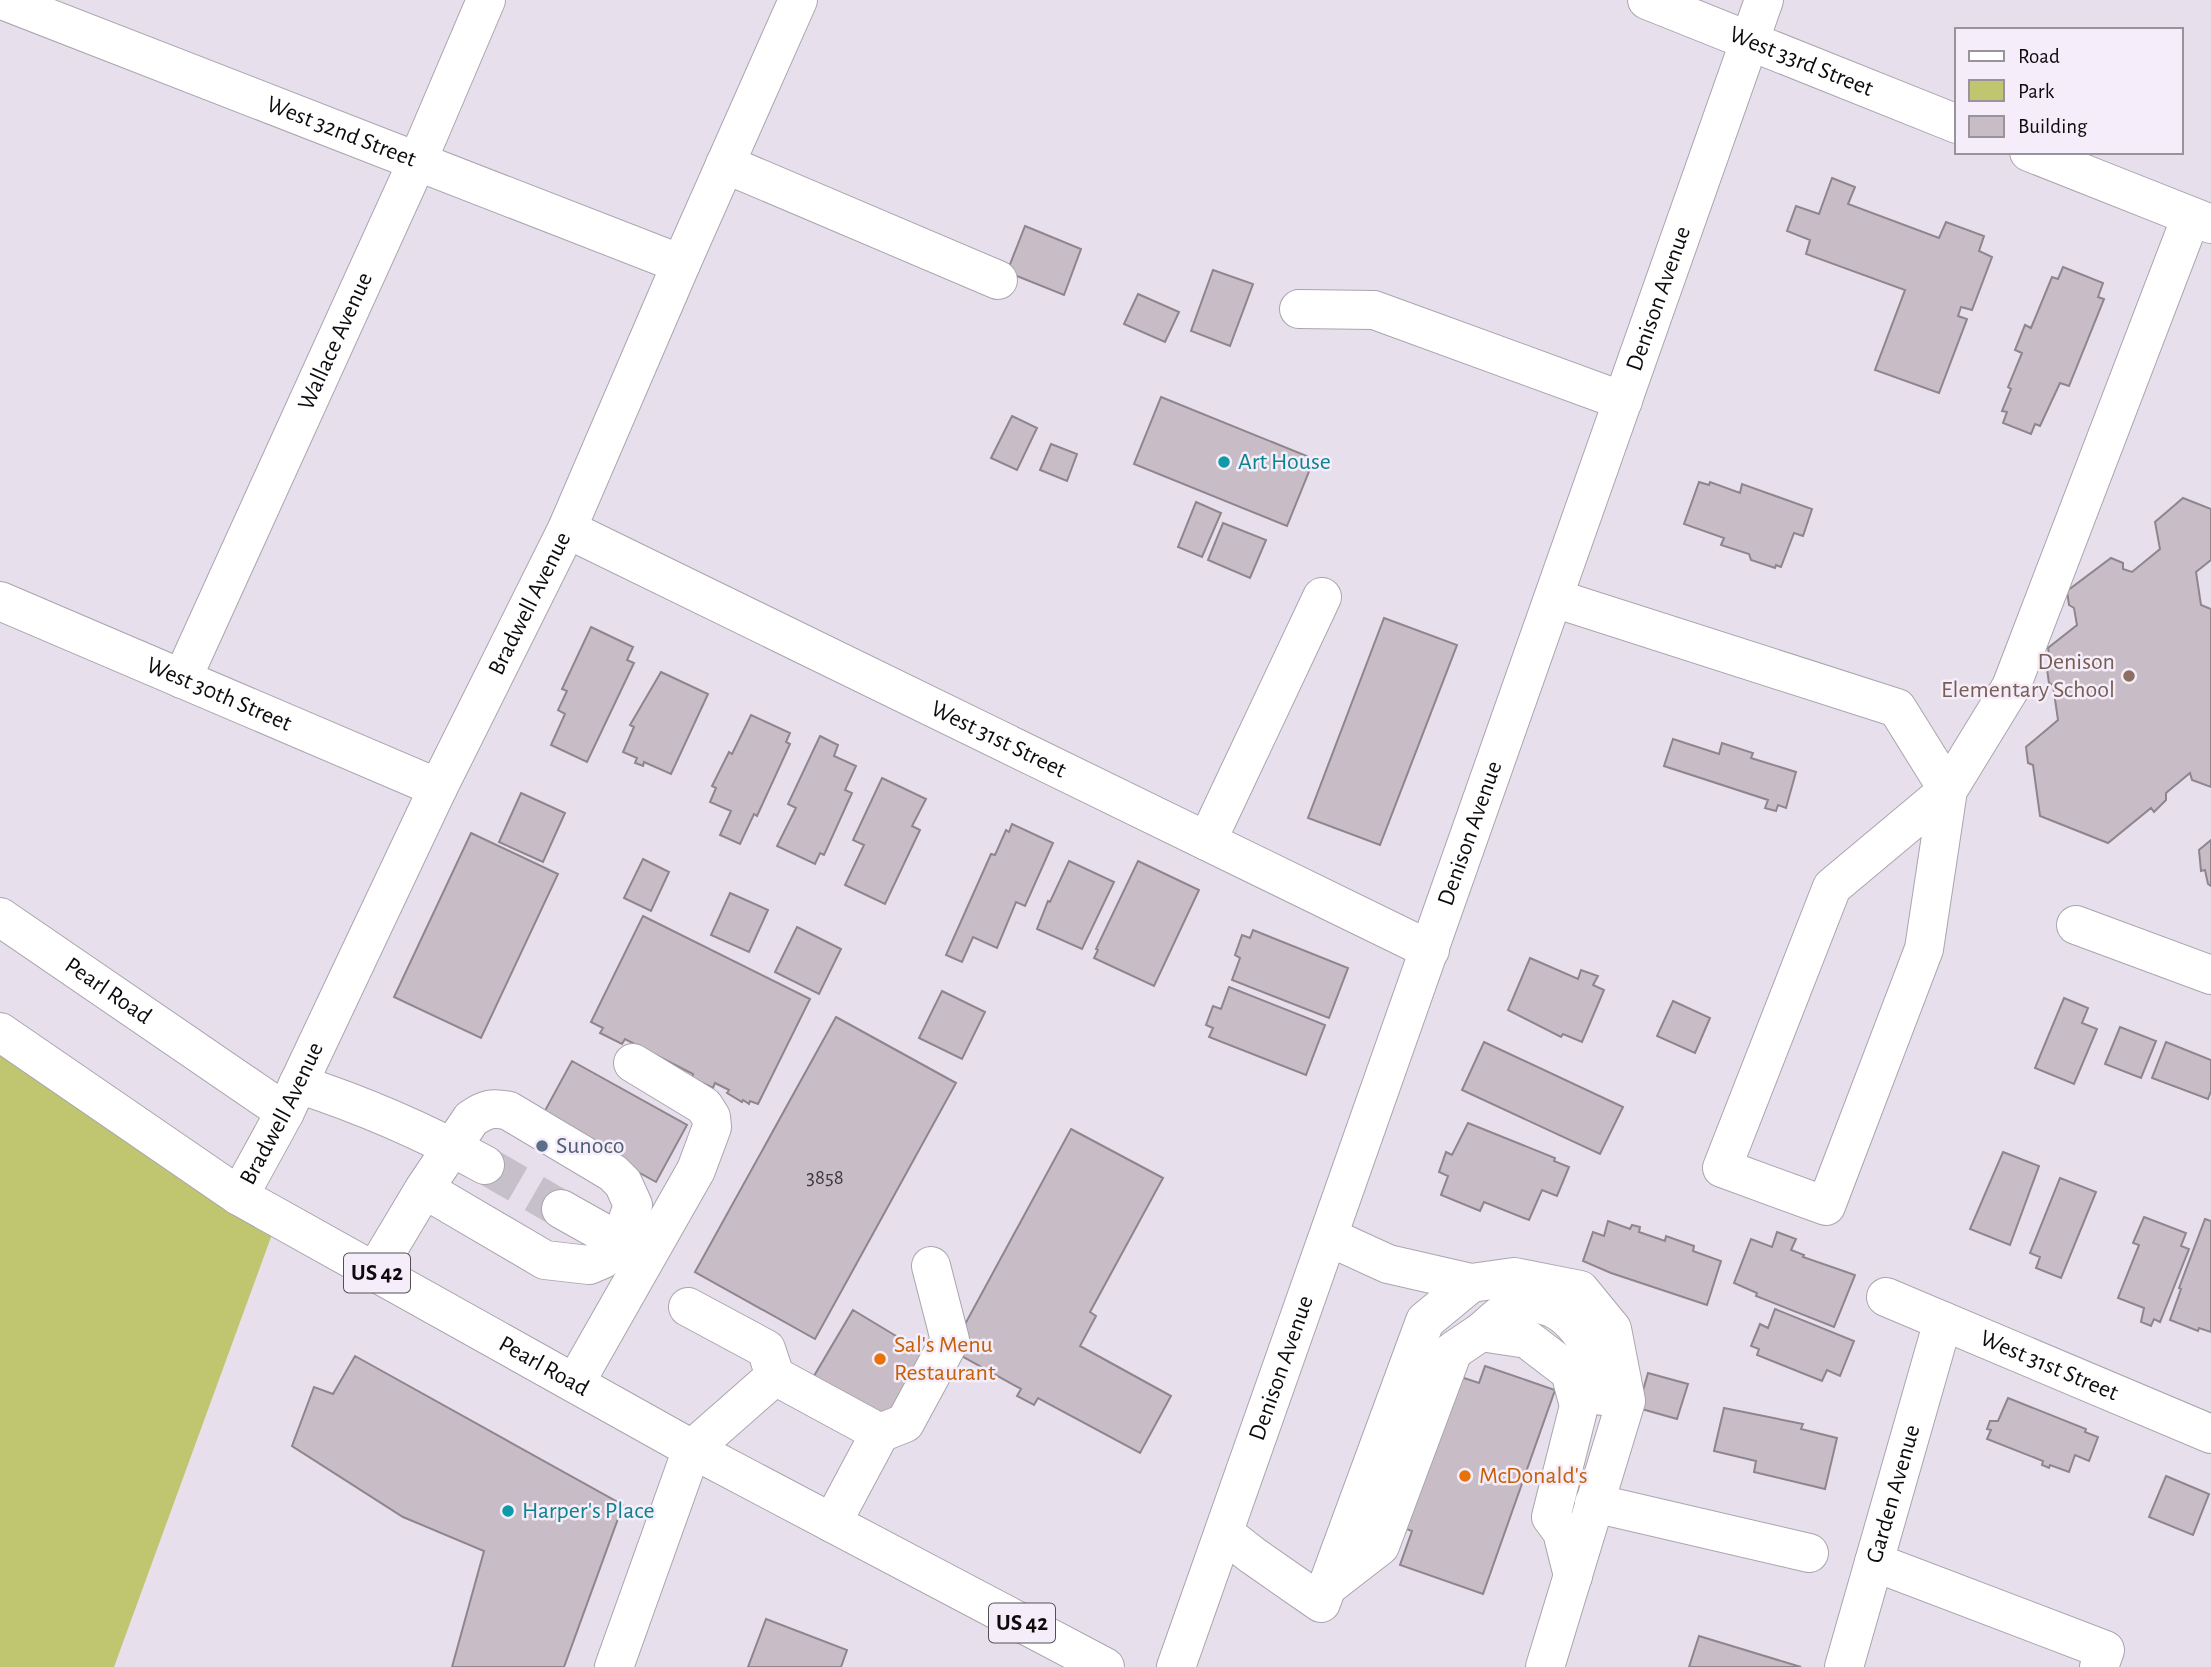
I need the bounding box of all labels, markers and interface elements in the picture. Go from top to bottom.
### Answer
street label: West 33rd Street [1726,22,1877,101]
legend [1955,28,2183,154]
text: Road [2018,46,2060,67]
text: Park [2018,81,2055,102]
street label: West 32nd Street [263,92,420,172]
text: Building [2018,116,2088,137]
street label: Denison Avenue [1622,223,1695,374]
street label: Wallace Avenue [294,269,377,414]
place label: Art House [1238,450,1331,474]
marker: Art House [1216,454,1232,470]
street label: Bradwell Avenue [484,528,575,679]
place label: Denison Elementary School [1941,650,2115,702]
street label: West 30th Street [143,653,295,736]
marker: Denison Elementary School [2121,668,2137,684]
street label: West 31st Street [927,696,1070,783]
street label: Denison Avenue [1434,758,1507,909]
street label: Pearl Road [61,953,156,1029]
street label: Bradwell Avenue [236,1039,328,1189]
place label: Sunoco [556,1134,625,1158]
marker: Sunoco [534,1138,550,1154]
house number: 3858 [806,1167,844,1188]
road number: US 42 [344,1254,410,1292]
street label: Denison Avenue [1245,1293,1318,1444]
street label: West 31st Street [1977,1326,2122,1406]
street label: Pearl Road [495,1332,593,1401]
place label: Sal's Menu Restaurant [894,1333,996,1385]
marker: Sal's Menu Restaurant [872,1351,888,1367]
street label: Garden Avenue [1862,1422,1925,1566]
place label: McDonald's [1479,1464,1588,1488]
marker: McDonald's [1457,1468,1473,1484]
place label: Harper's Place [522,1499,655,1523]
marker: Harper's Place [500,1503,516,1519]
road number: US 42 [989,1604,1055,1642]

